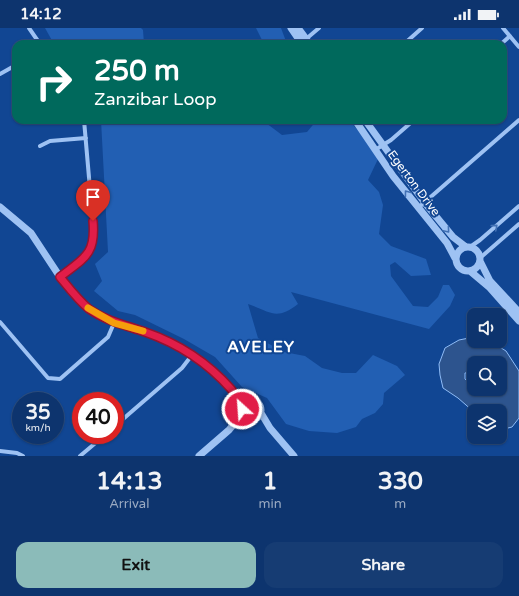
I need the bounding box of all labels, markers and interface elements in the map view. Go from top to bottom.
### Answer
text: 14:12 [20,5,62,23]
text: 250 m [94,54,180,88]
icon: right [28,56,80,108]
text: Zanzibar Loop [94,88,217,110]
street label: Egerton Drive [385,148,443,219]
pin [76,180,110,221]
icon: arrive [82,186,104,208]
one-way arrow [405,191,412,198]
one-way arrow [442,225,449,232]
one-way arrow [490,225,498,232]
map controls [467,308,507,444]
button: sound [467,308,507,348]
district label: AVELEY [227,337,295,357]
button: search [467,356,507,396]
position arrow [221,388,263,430]
speed limit sign: 40 [72,392,124,444]
text: 35 [25,401,51,425]
button: layers [467,404,507,444]
text: km/h [25,422,51,434]
text: 14:13 [96,467,163,496]
text: 1 [263,467,278,496]
text: 330 [378,467,423,496]
text: Arrival [109,496,149,512]
text: min [259,496,282,512]
text: m [394,496,406,512]
button: Exit [16,542,256,588]
button: Share [264,542,503,588]

